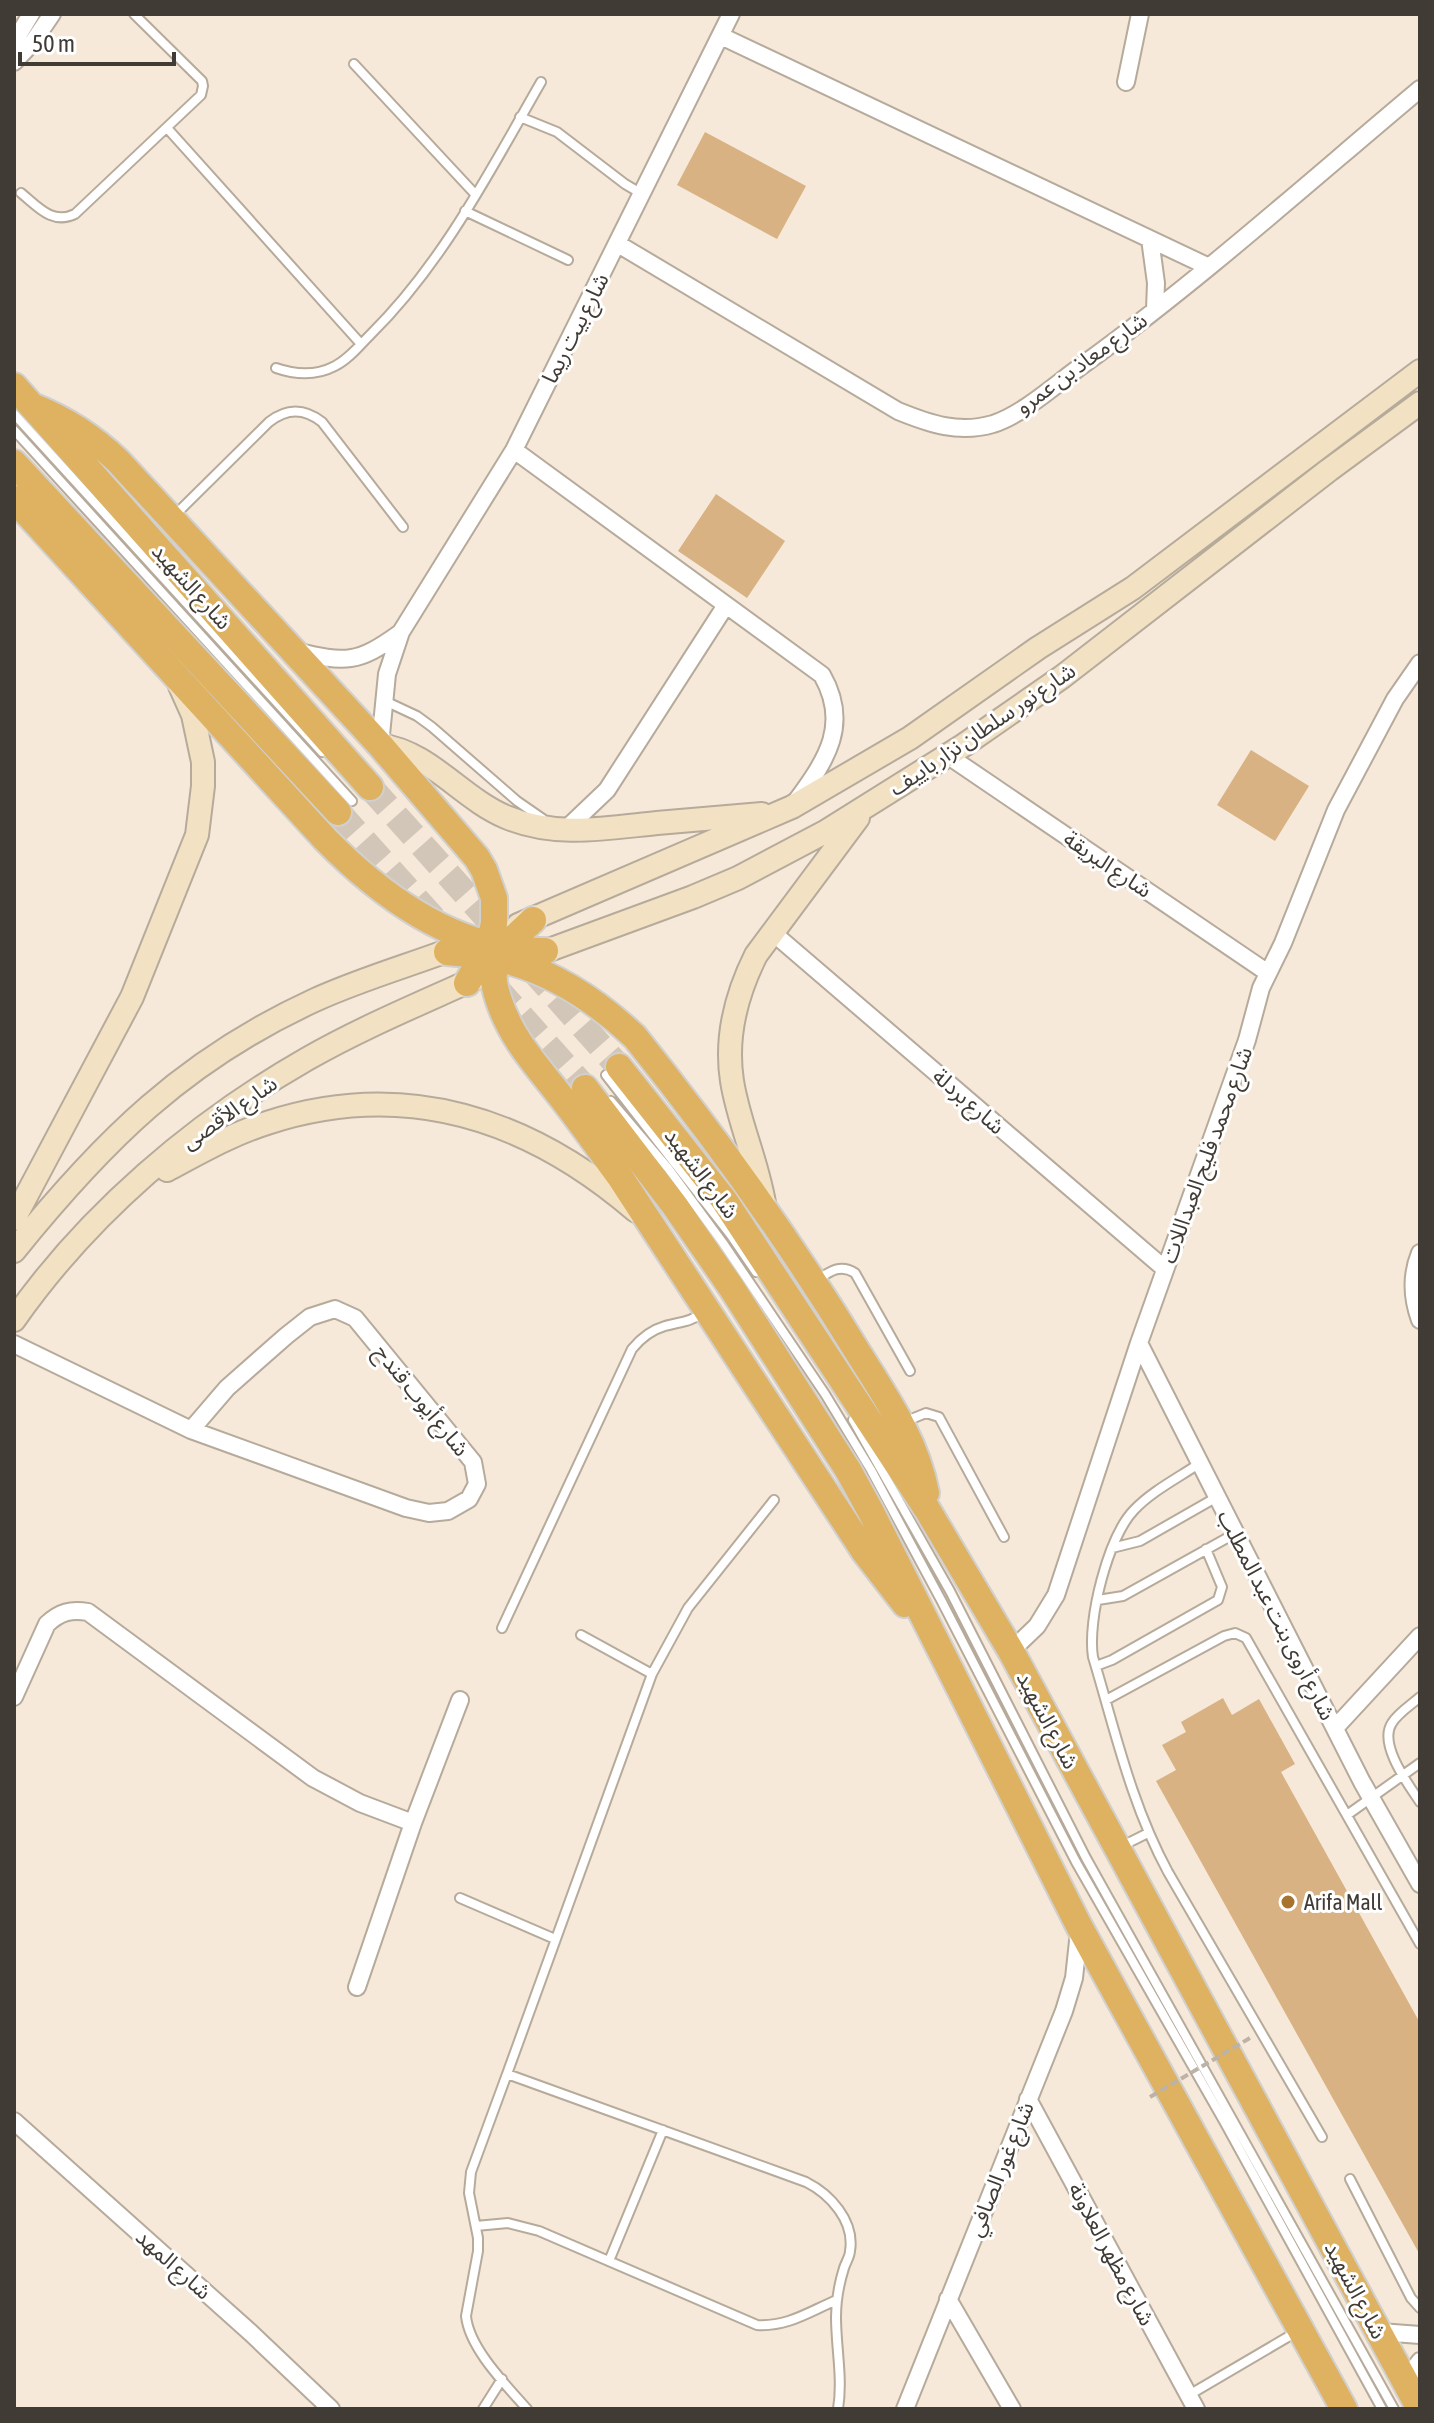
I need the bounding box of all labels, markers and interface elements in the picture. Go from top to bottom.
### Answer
scale bar [20,16,174,66]
text: 50 m [32,30,75,57]
street label: شارع بيت ريما [536,269,617,389]
street label: شارع معاذ بن عمرو [1010,307,1154,423]
street label: شارع الشهيد [144,538,237,637]
street label: شارع نور سلطان نزار باييف [884,657,1082,804]
street label: شارع البريقة [1057,825,1157,906]
street label: شارع محمد فليح العبداللات [1155,1043,1261,1268]
street label: شارع بردلة [925,1063,1010,1142]
street label: شارع الأقصى [176,1070,284,1158]
street label: شارع الشهيد [656,1123,744,1226]
street label: شارع أيوب قندح [366,1339,475,1464]
street label: شارع أروى بنت عبد المطلب [1209,1506,1341,1726]
street label: شارع الشهيد [1008,1667,1085,1775]
place label: Arifa Mall [1304,1889,1382,1915]
marker: Arifa Mall [1279,1893,1297,1911]
street label: شارع غور الصافي [961,2098,1043,2242]
street label: شارع مظهر العلاونة [1060,2178,1161,2332]
street label: شارع المهد [128,2223,217,2308]
street label: شارع الشهيد [1316,2237,1393,2345]

